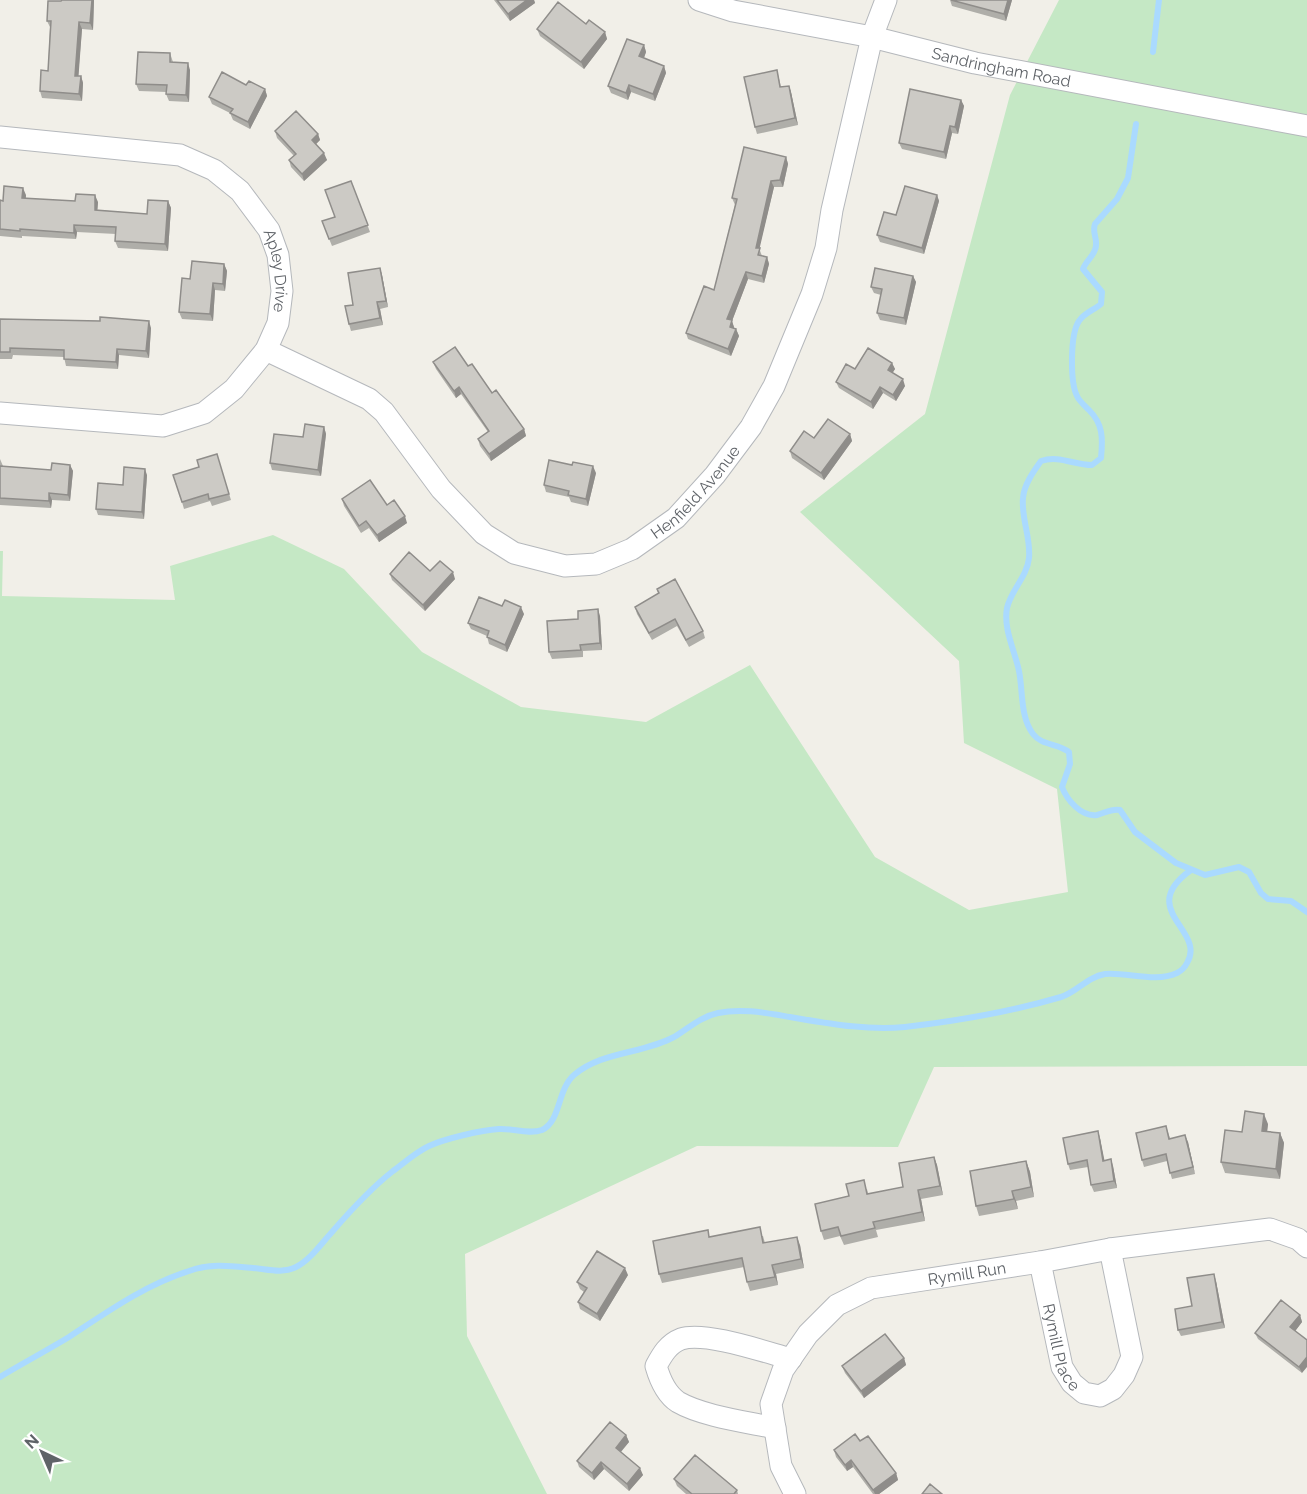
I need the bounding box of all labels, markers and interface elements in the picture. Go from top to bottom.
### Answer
street label: Sandringham Road [930,43,1072,90]
street label: Apley Drive [260,226,292,314]
street label: Henfield Avenue [647,441,744,542]
street label: Rymill Run [926,1258,1007,1289]
street label: Rymill Place [1039,1302,1084,1395]
north arrow [12,1422,72,1482]
text: N [21,1430,43,1453]

